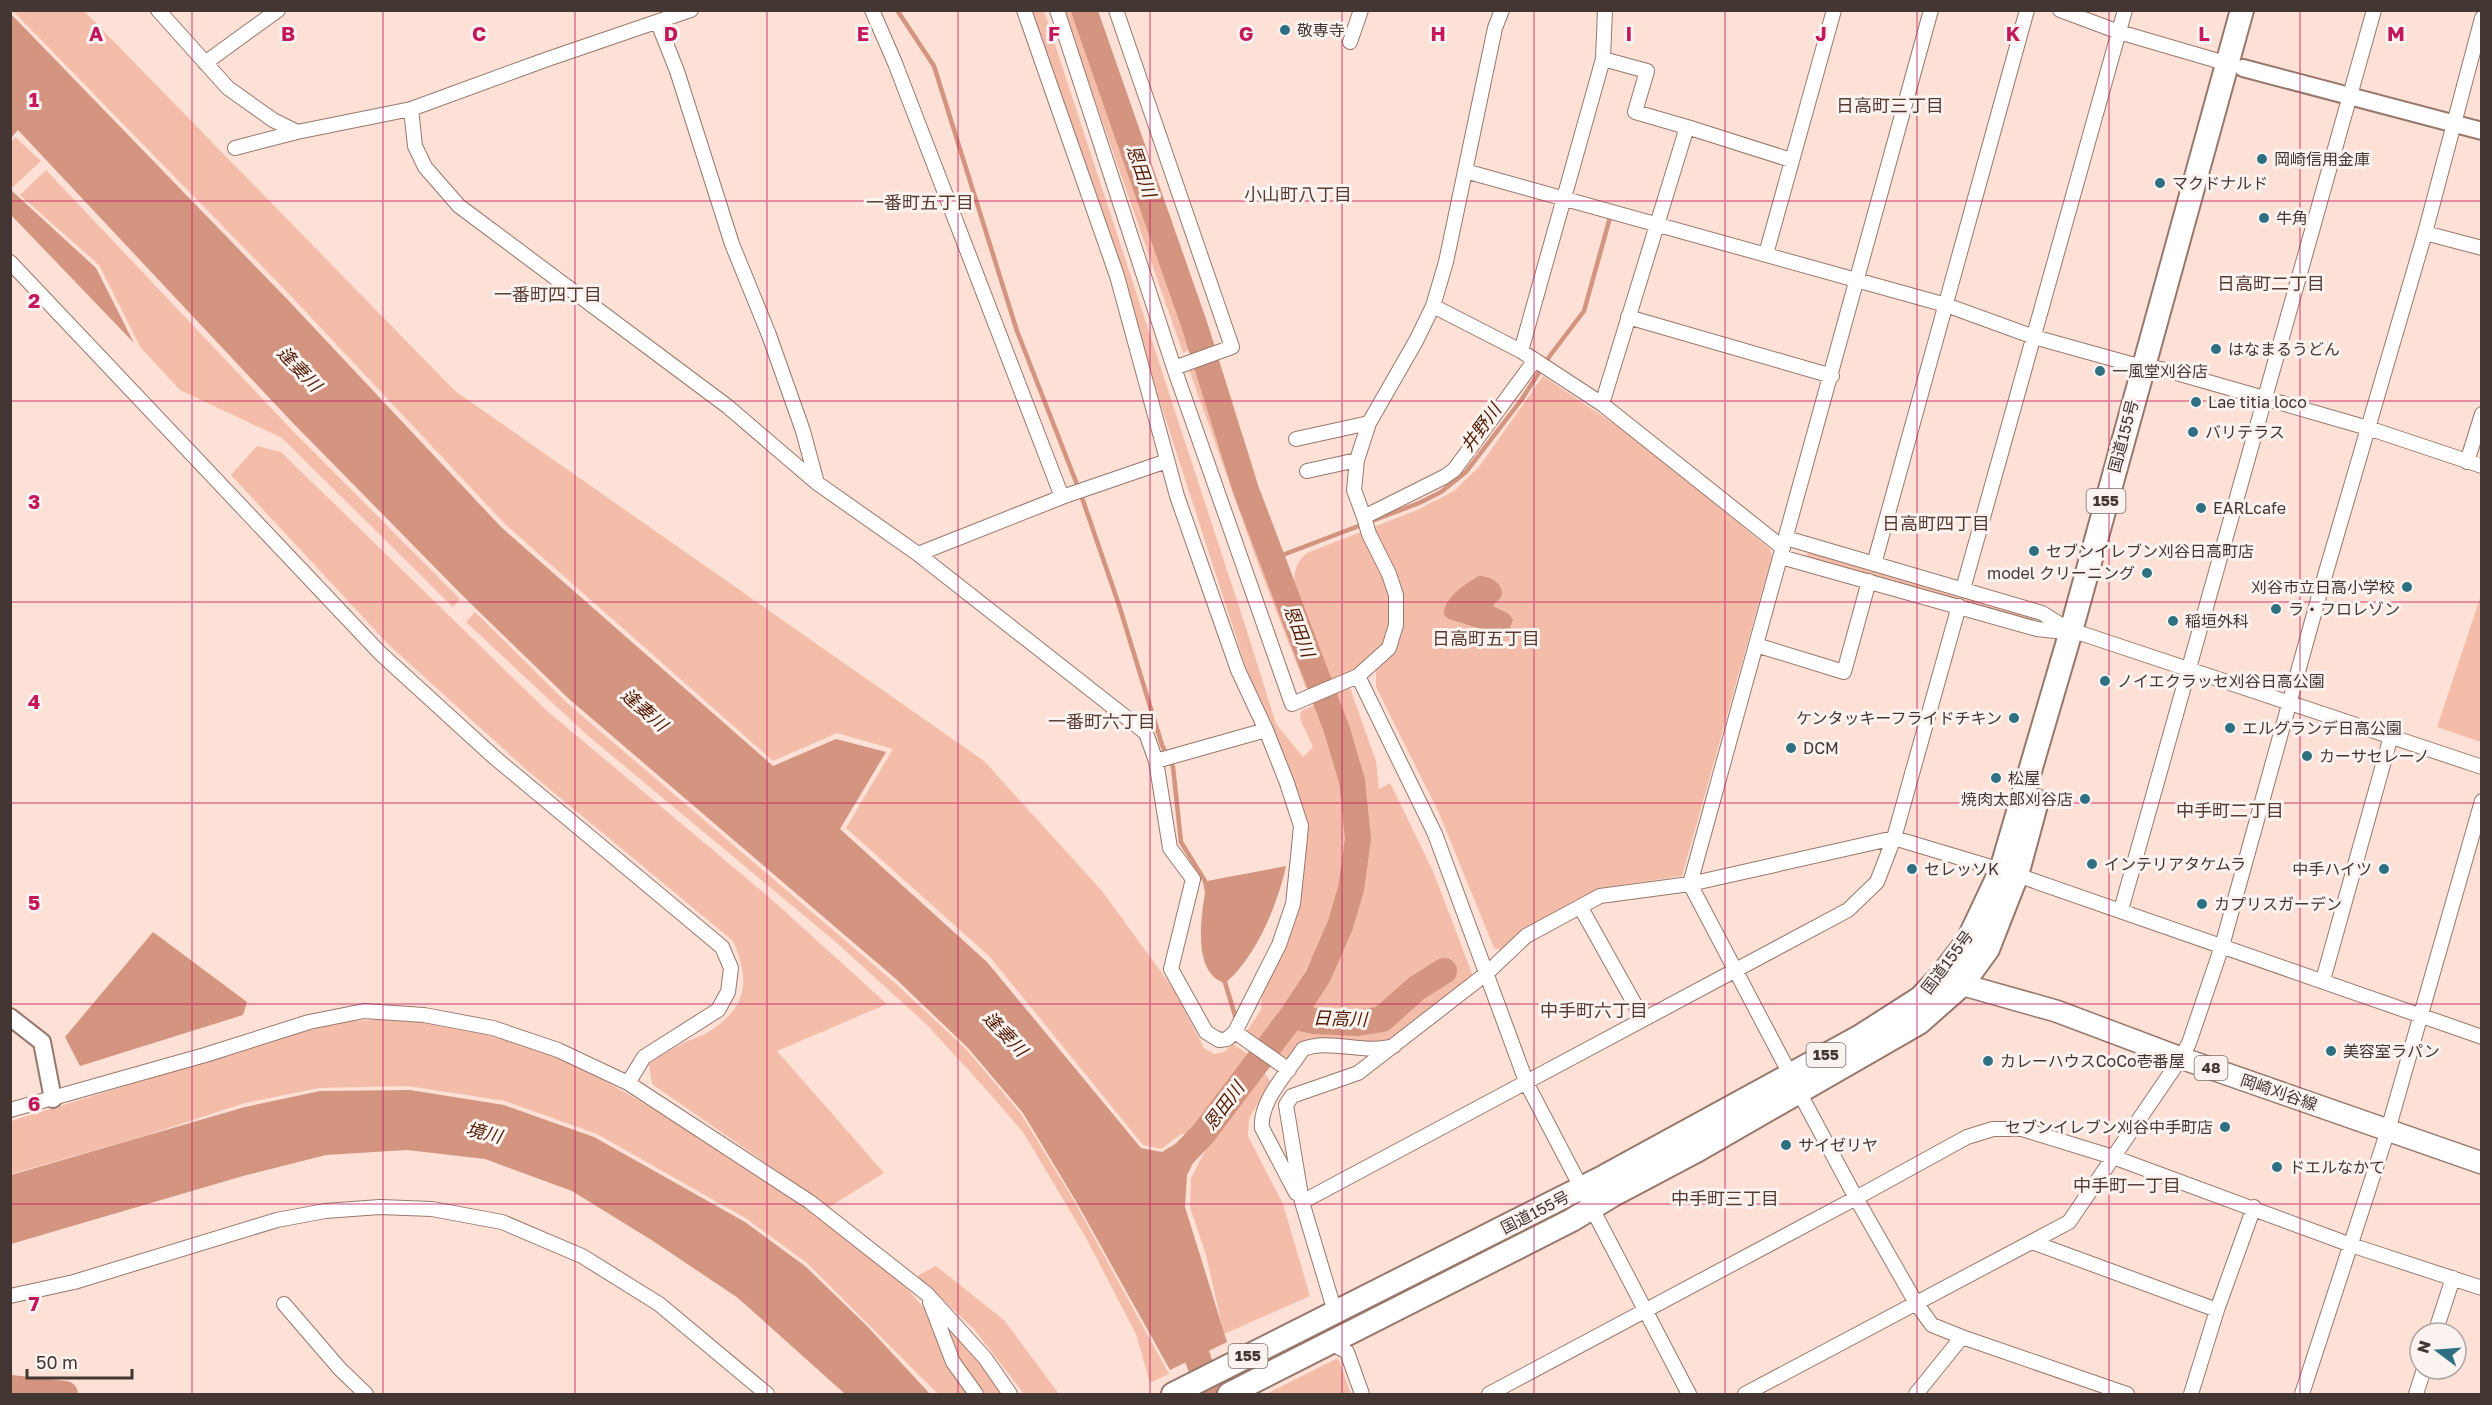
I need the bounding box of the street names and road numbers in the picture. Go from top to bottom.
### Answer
street label: 国道155号 [2104,398,2142,474]
road number: 155 [2086,489,2126,513]
street label: 国道155号 [1917,926,1977,998]
road number: 155 [1806,1043,1846,1067]
road number: 48 [2194,1056,2228,1080]
street label: 岡崎刈谷線 [2238,1070,2320,1114]
street label: 国道155号 [1497,1186,1573,1238]
road number: 155 [1228,1344,1268,1368]

